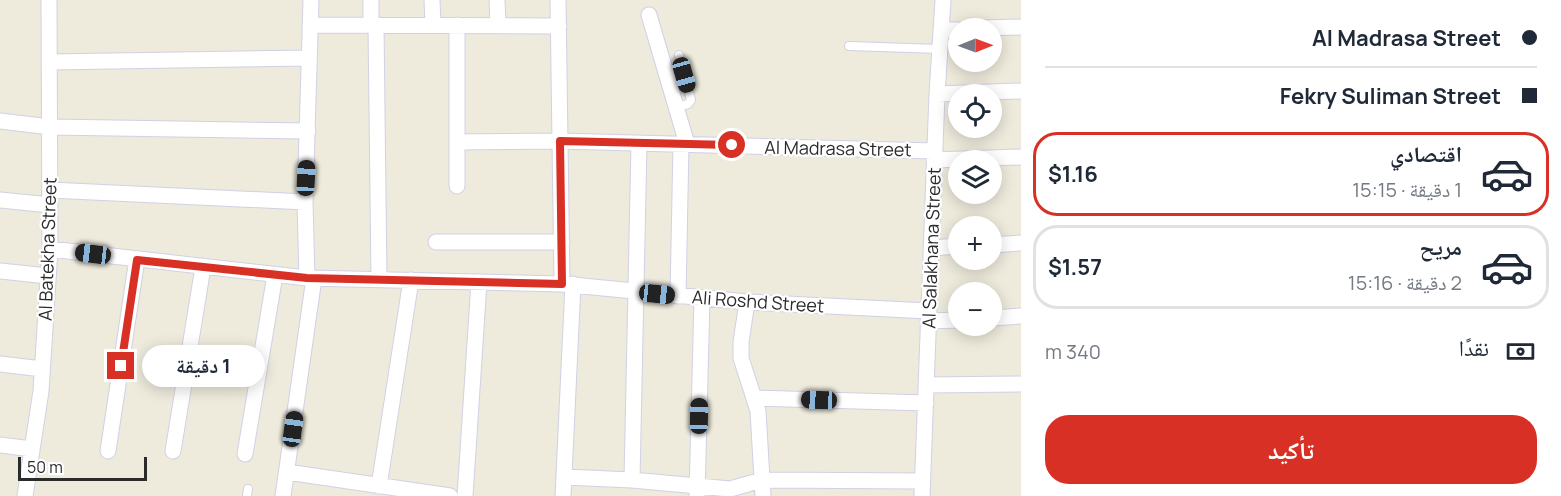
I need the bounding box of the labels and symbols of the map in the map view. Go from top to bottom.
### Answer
north arrow [948,18,1002,72]
car [670,55,698,95]
route start [718,131,745,158]
street label: Al Madrasa Street [764,135,912,161]
car [296,160,316,196]
street label: Al Salakhana Street [916,167,946,329]
street label: Al Batekha Street [32,177,62,321]
car [74,243,112,265]
car [638,283,676,305]
street label: Ali Roshd Street [691,284,825,318]
callout: 1 دقيقة [142,345,265,387]
route end [107,352,134,379]
car [801,390,837,410]
car [690,398,708,434]
car [282,410,304,448]
scale bar [18,454,147,482]

